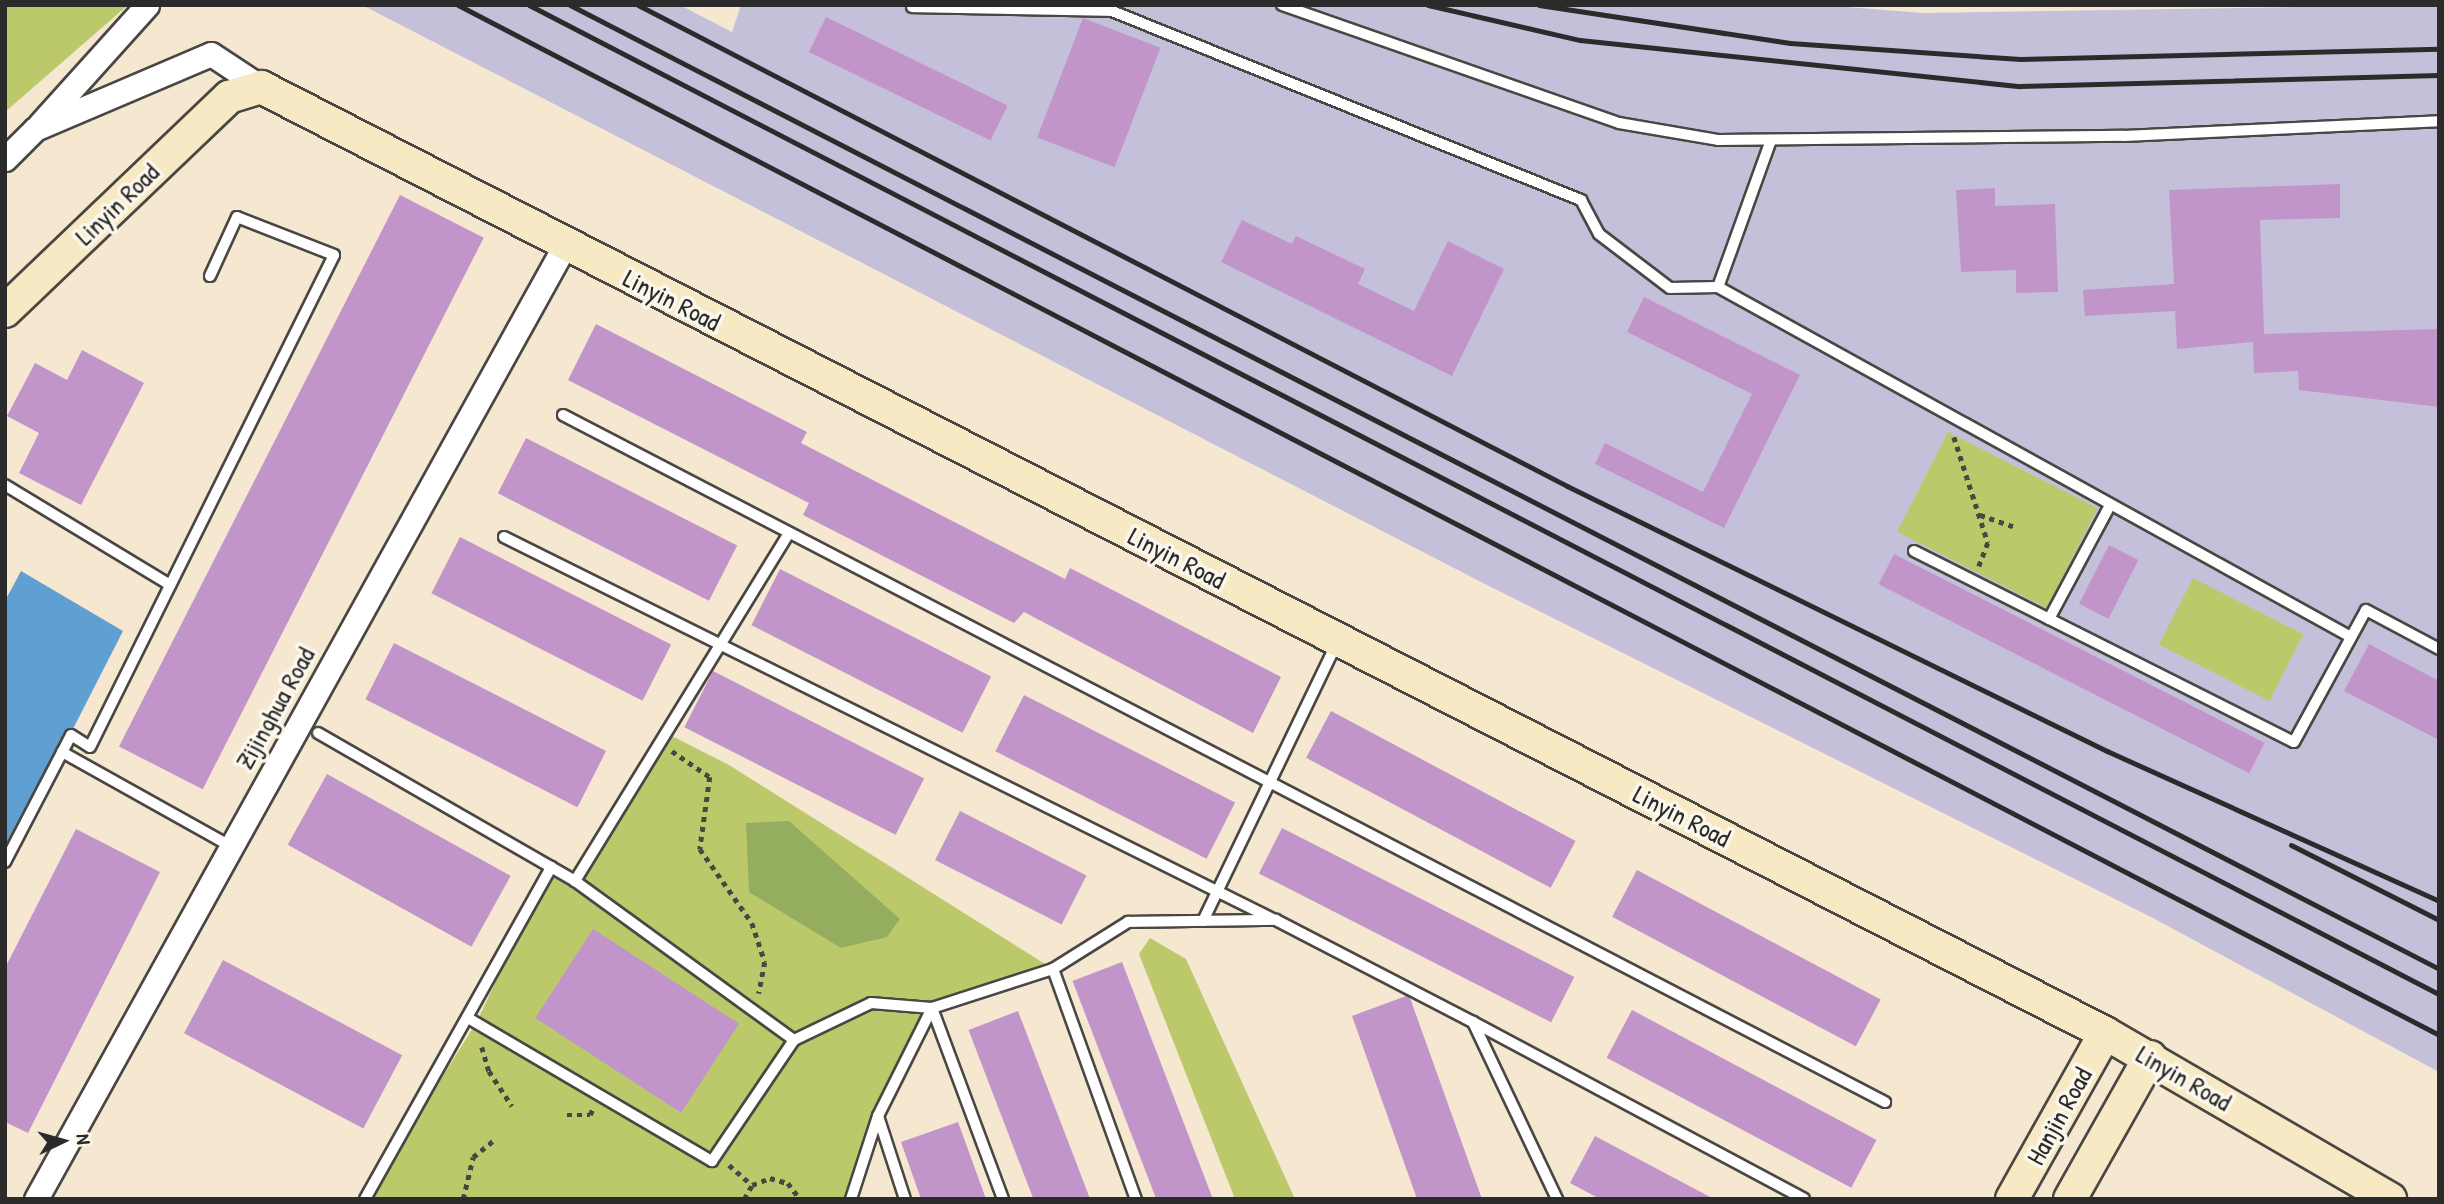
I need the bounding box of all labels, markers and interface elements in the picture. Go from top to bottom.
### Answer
street label: Linyin Road [69,157,165,251]
street label: Linyin Road [618,262,726,338]
street label: Linyin Road [1123,520,1231,596]
street label: Zijinghua Road [229,642,321,774]
street label: Linyin Road [1628,778,1736,854]
street label: Linyin Road [2131,1038,2237,1118]
street label: Hanjin Road [2020,1062,2098,1170]
north arrow [28,1106,98,1176]
text: N [71,1133,97,1145]

